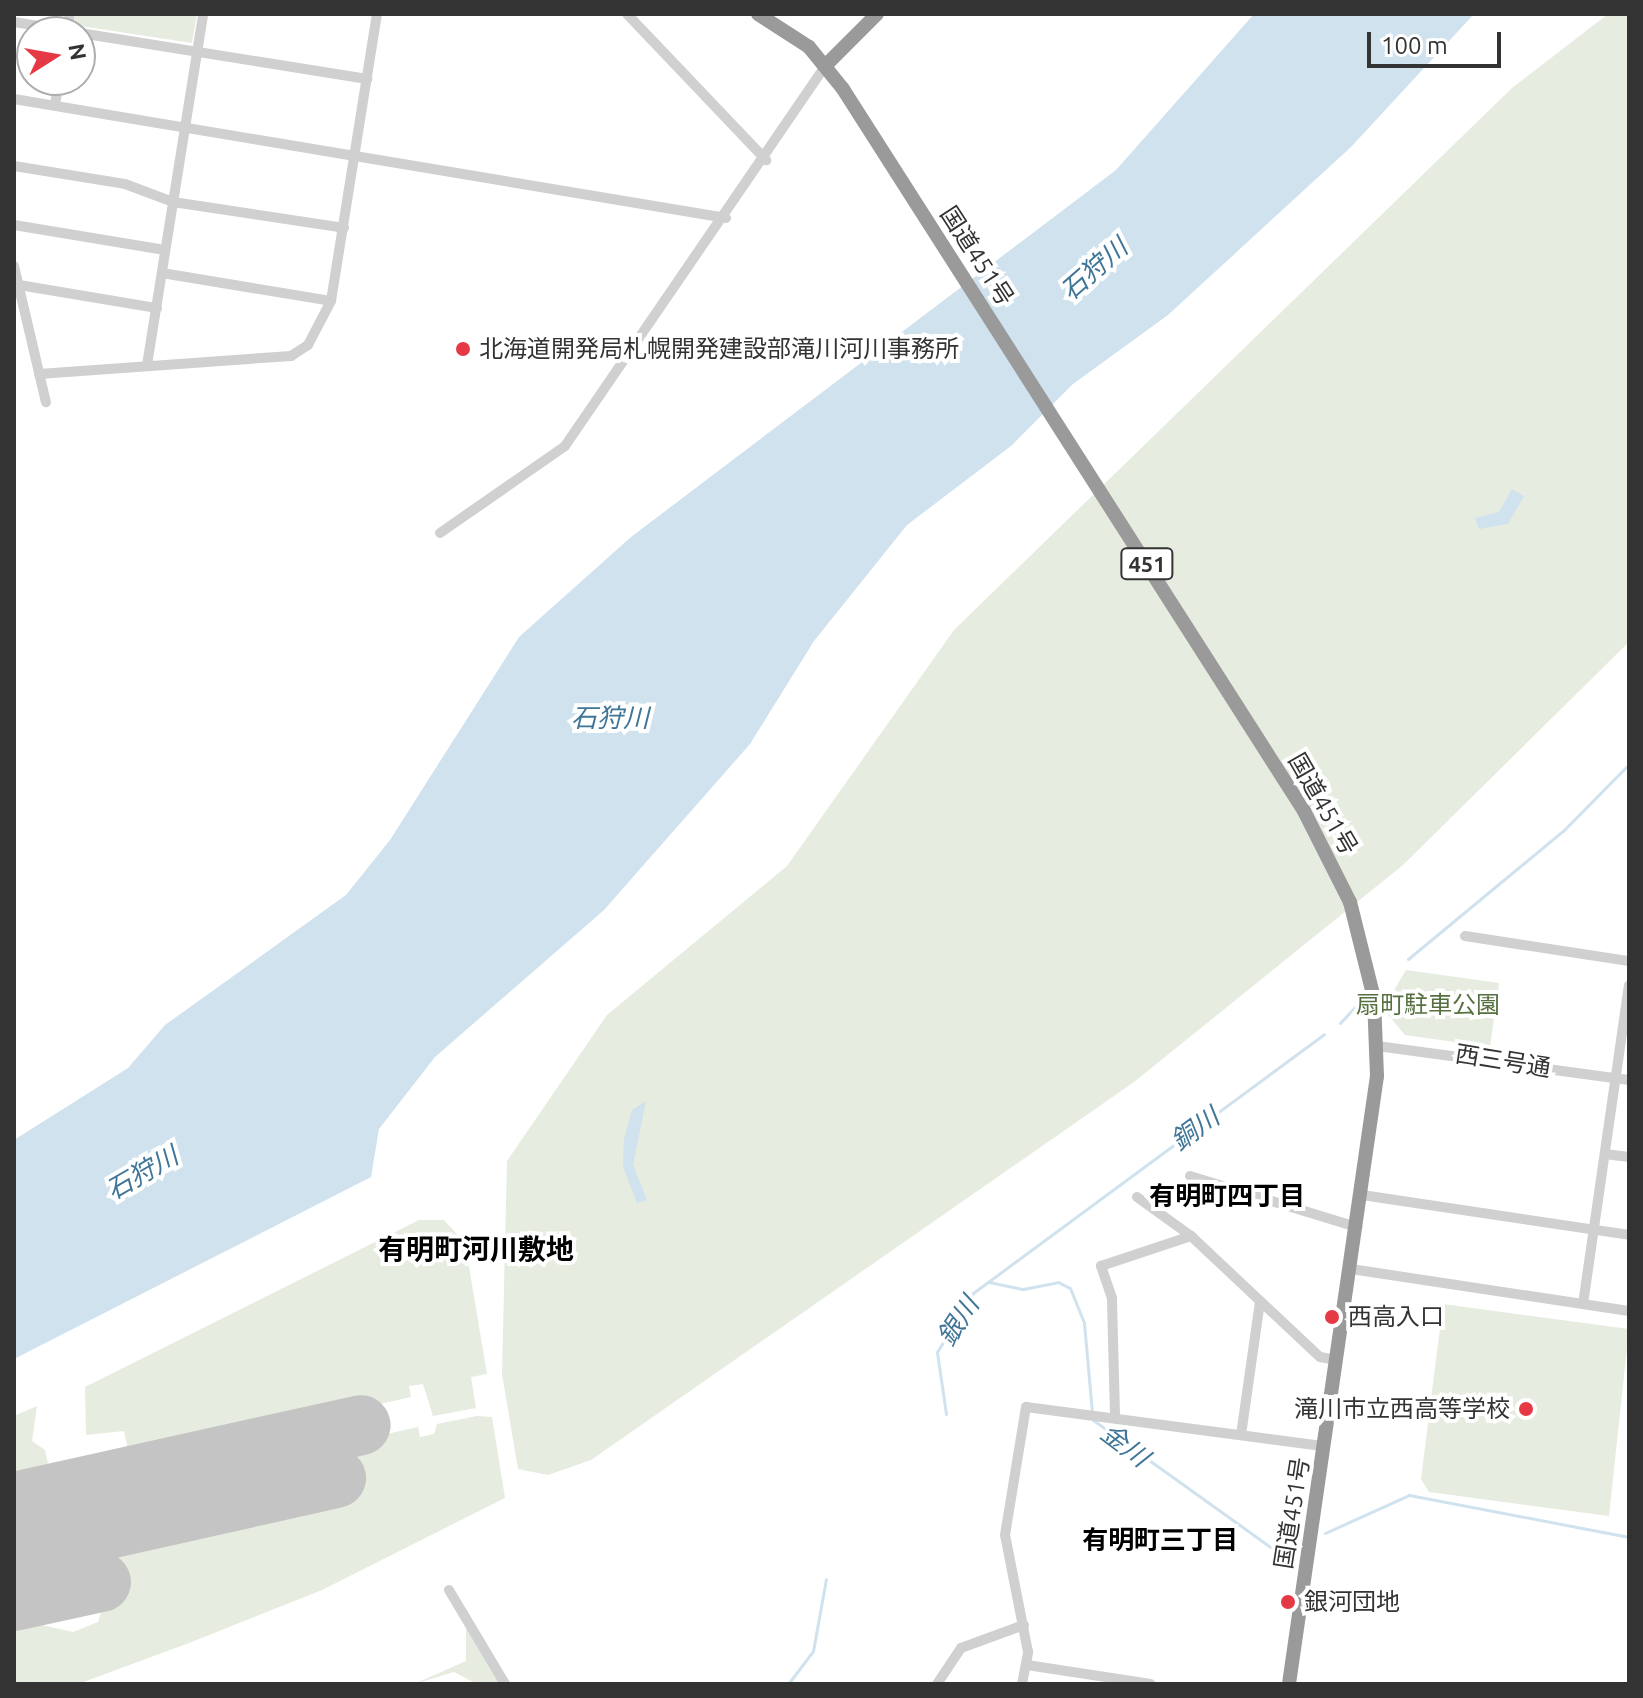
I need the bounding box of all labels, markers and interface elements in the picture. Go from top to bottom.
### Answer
north arrow [16,16,96,96]
scale bar [1371,16,1505,66]
text: 100 m [1381,32,1448,59]
text: N [64,41,92,62]
street label: 国道451号 [934,201,1020,311]
water label: 石狩川 [1054,232,1134,306]
place label: 北海道開発局札幌開発建設部滝川河川事務所 [479,335,959,363]
marker: 北海道開発局札幌開発建設部滝川河川事務所 [454,340,472,358]
road number: 451 [1119,546,1175,582]
water label: 石狩川 [571,702,649,734]
street label: 国道451号 [1282,748,1364,860]
park label: 扇町駐車公園 [1356,991,1500,1019]
street label: 西三号通 [1453,1039,1553,1083]
water label: 銅川 [1165,1101,1225,1157]
water label: 石狩川 [100,1140,184,1206]
district label: 有明町四丁目 [1149,1180,1305,1212]
district label: 有明町河川敷地 [378,1232,574,1266]
water label: 銀川 [931,1291,985,1351]
place label: 西高入口 [1348,1303,1444,1331]
marker: 西高入口 [1323,1308,1341,1326]
place label: 滝川市立西高等学校 [1294,1395,1510,1423]
marker: 滝川市立西高等学校 [1517,1400,1535,1418]
water label: 金川 [1095,1417,1155,1473]
street label: 国道451号 [1269,1455,1315,1571]
district label: 有明町三丁目 [1082,1524,1238,1556]
place label: 銀河団地 [1304,1588,1400,1616]
marker: 銀河団地 [1279,1593,1297,1611]

